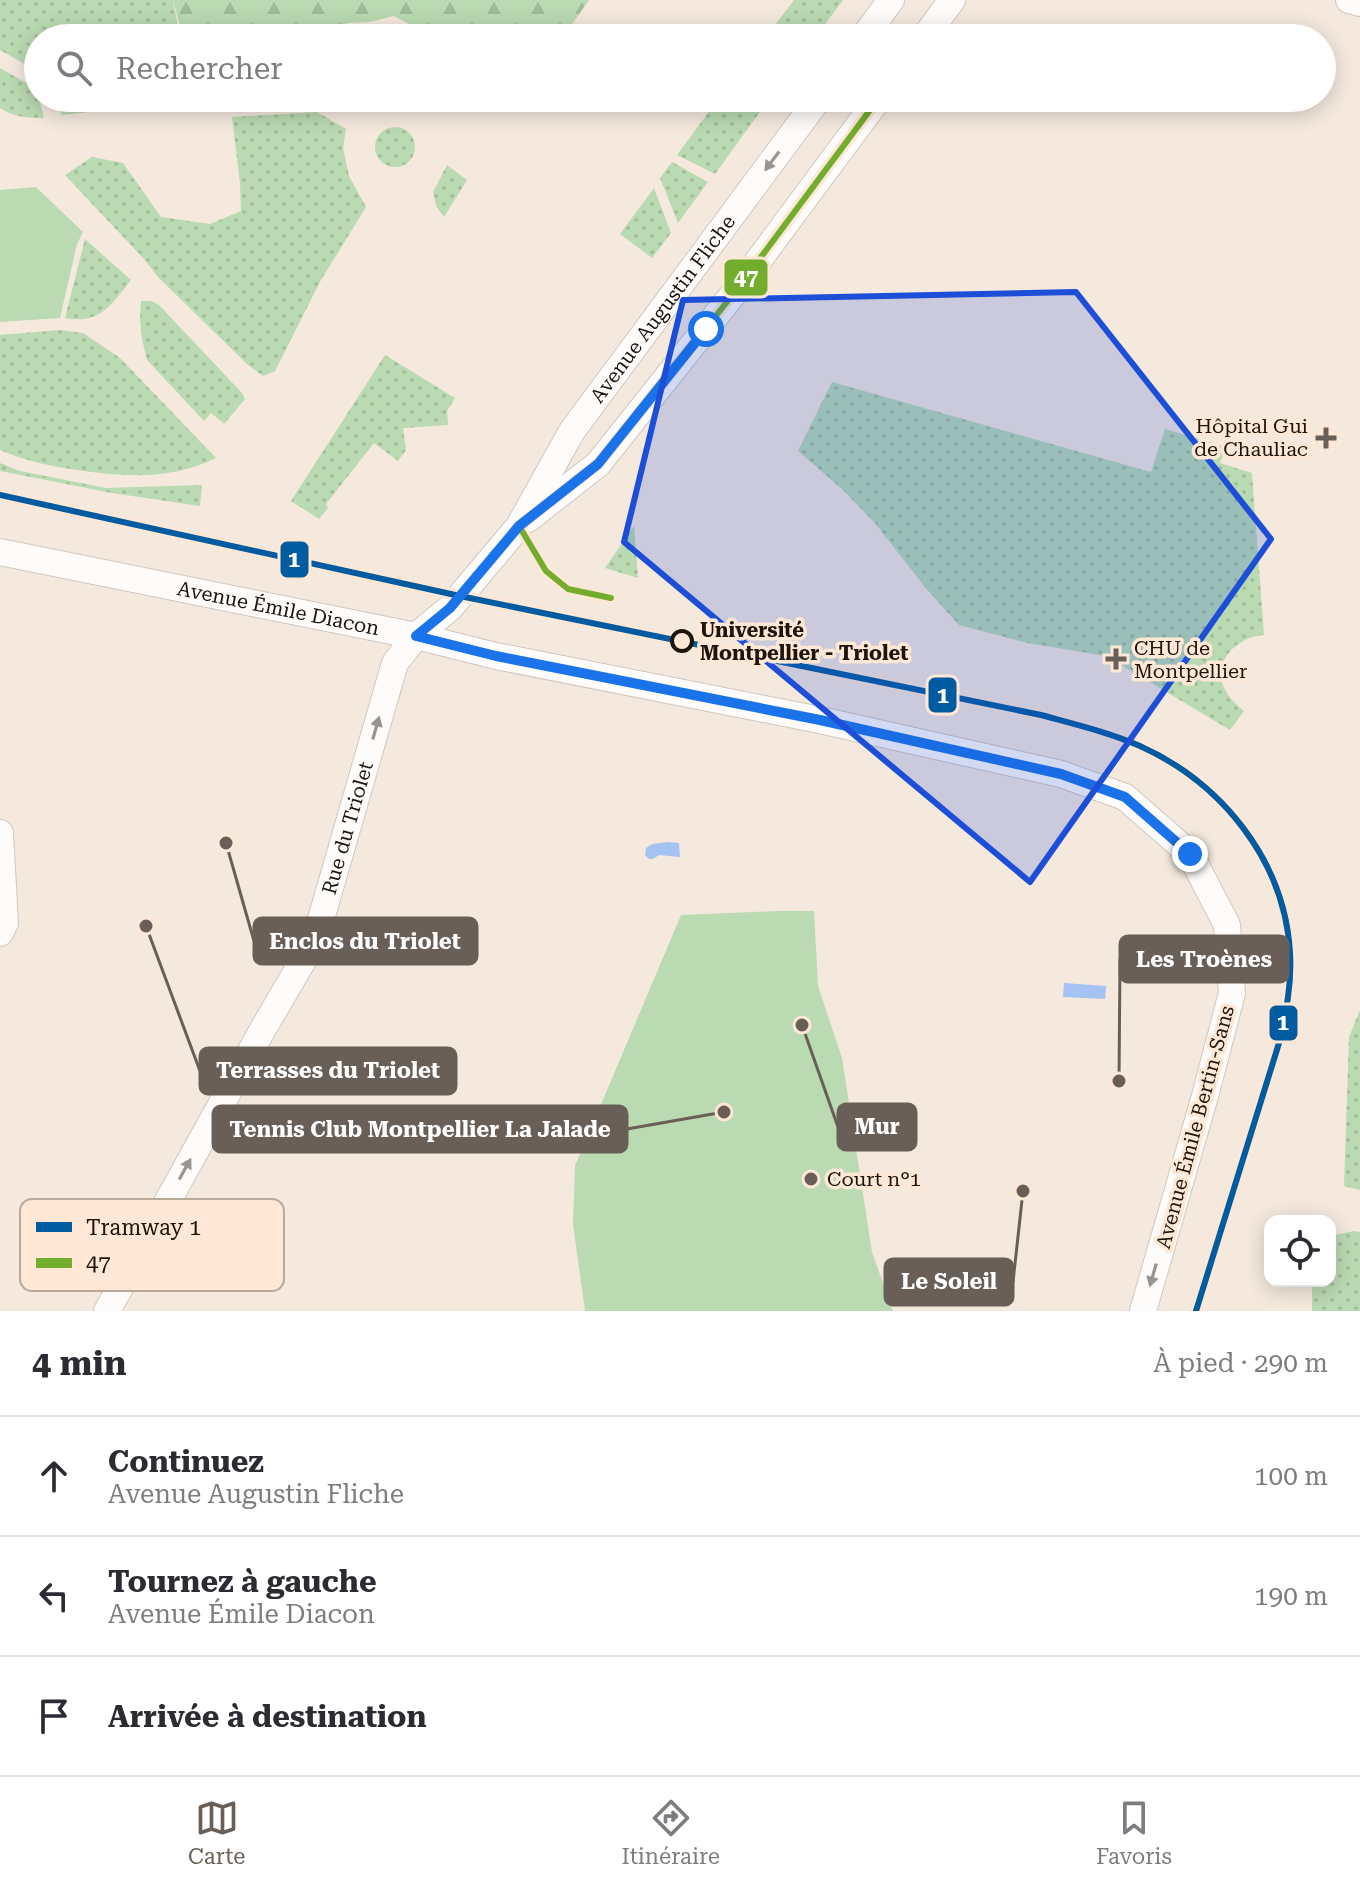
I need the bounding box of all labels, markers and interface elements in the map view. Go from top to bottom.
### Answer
search box [24,24,1336,112]
icon: search [52,46,96,90]
text: Rechercher [116,51,283,86]
one-way arrow [765,150,781,171]
street label: Avenue Augustin Fliche [585,210,740,407]
line badge: 47 [723,258,769,297]
text: 47 [734,265,758,290]
route start [688,311,724,347]
place label: Hôpital Gui de Chauliac [1194,414,1308,461]
marker: Hôpital Gui de Chauliac [1315,427,1337,449]
line badge: 1 [279,540,310,579]
text: 1 [288,547,300,572]
street label: Avenue Émile Diacon [175,576,382,640]
place label: Université Montpellier - Triolet [700,618,908,665]
marker: Université Montpellier - Triolet [671,630,693,652]
place label: CHU de Montpellier [1134,636,1247,683]
marker: CHU de Montpellier [1105,648,1127,670]
line badge: 1 [927,676,958,714]
text: 1 [937,683,949,708]
one-way arrow [370,716,383,740]
street label: Rue du Triolet [317,758,378,897]
route end [1172,836,1208,872]
callout: Enclos du Triolet [254,918,477,964]
text: Enclos du Triolet [269,929,461,954]
callout: Les Troènes [1120,936,1288,982]
text: Les Troènes [1136,947,1272,972]
street label: Avenue Émile Bertin-Sans [1151,1003,1239,1251]
line badge: 1 [1268,1004,1299,1042]
text: 1 [1277,1010,1289,1035]
callout: Terrasses du Triolet [200,1048,456,1094]
text: Terrasses du Triolet [216,1058,440,1083]
callout: Mur [838,1104,916,1150]
callout: Tennis Club Montpellier La Jalade [213,1106,627,1152]
text: Mur [854,1114,900,1139]
text: Tennis Club Montpellier La Jalade [229,1117,611,1142]
one-way arrow [178,1158,192,1180]
place label: Court n°1 [827,1167,921,1191]
marker: Court n°1 [802,1170,820,1188]
legend [20,1199,284,1291]
text: Tramway 1 [86,1215,201,1240]
map controls [1264,1215,1336,1287]
button: locate [1264,1215,1336,1287]
text: 47 [86,1251,111,1276]
callout: Le Soleil [885,1259,1013,1305]
one-way arrow [1146,1264,1159,1288]
text: Le Soleil [901,1269,997,1294]
text: 4 min [32,1343,127,1383]
text: À pied · 290 m [1153,1348,1328,1378]
text: Continuez [108,1444,264,1479]
icon: ahead [32,1454,76,1498]
text: 100 m [1254,1461,1328,1491]
text: Avenue Augustin Fliche [108,1479,404,1509]
text: Tournez à gauche [108,1564,377,1599]
icon: left [32,1574,76,1618]
text: 190 m [1254,1581,1328,1611]
text: Avenue Émile Diacon [108,1599,375,1629]
icon: arrive [32,1694,76,1738]
text: Arrivée à destination [108,1699,427,1734]
tab: Carte [188,1796,245,1869]
tab: Itinéraire [621,1796,720,1869]
tab: Favoris [1096,1796,1172,1869]

